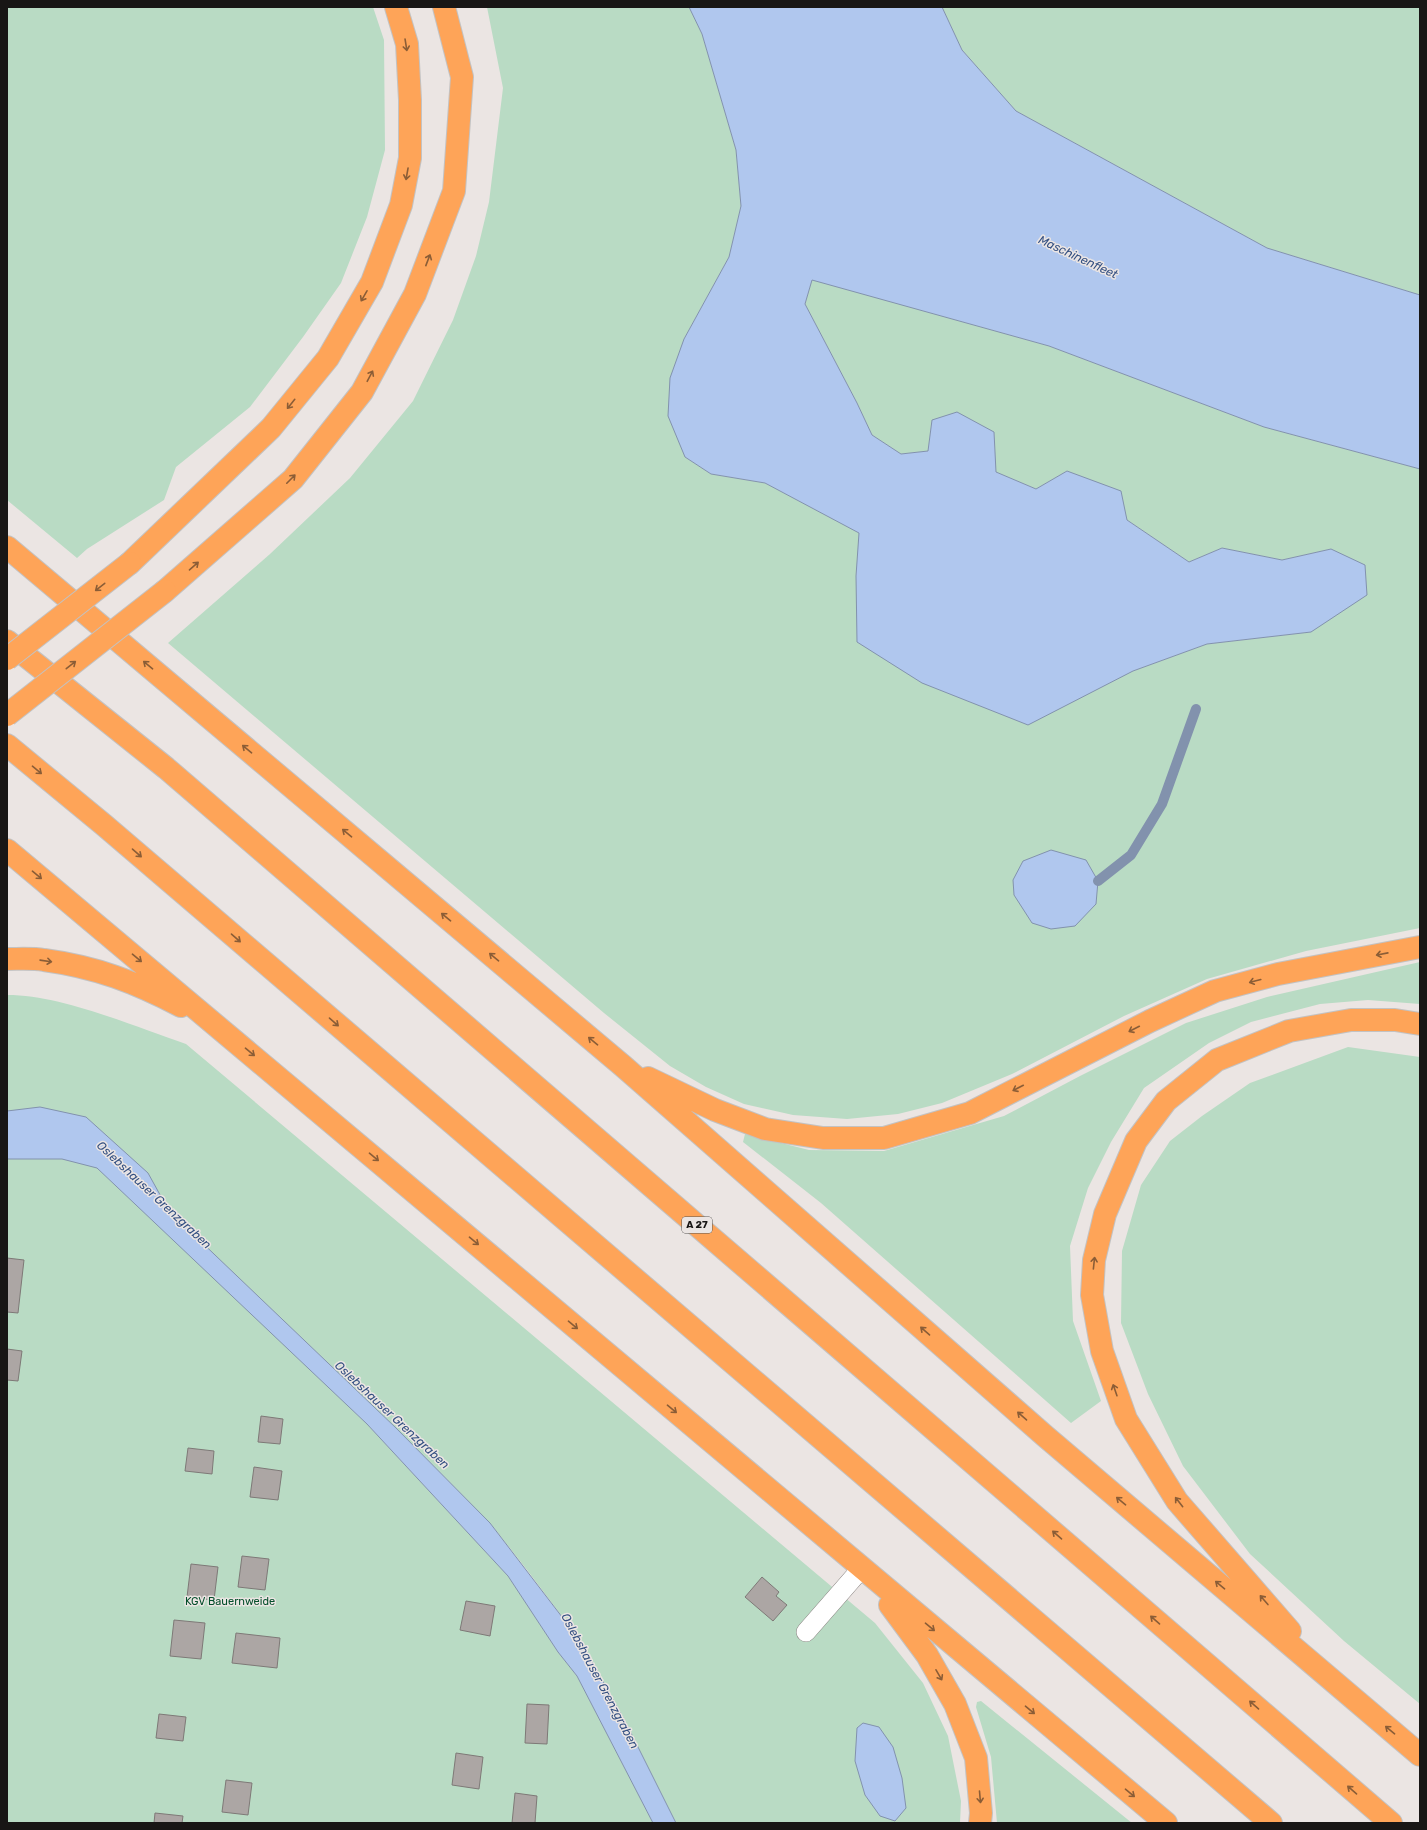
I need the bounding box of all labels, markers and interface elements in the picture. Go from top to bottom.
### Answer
one-way arrow [402,38,410,51]
one-way arrow [402,167,410,180]
water label: Maschinenfleet [1036,233,1120,282]
one-way arrow [424,255,432,267]
one-way arrow [360,290,368,302]
one-way arrow [367,371,375,383]
one-way arrow [287,398,296,409]
one-way arrow [286,475,296,485]
one-way arrow [189,561,199,570]
one-way arrow [94,583,105,591]
one-way arrow [65,661,76,669]
one-way arrow [142,661,153,670]
one-way arrow [242,745,253,754]
one-way arrow [32,765,42,774]
one-way arrow [341,828,352,837]
one-way arrow [132,848,142,858]
one-way arrow [32,870,42,879]
one-way arrow [441,912,451,921]
one-way arrow [230,933,241,942]
one-way arrow [1376,950,1389,958]
one-way arrow [488,952,499,961]
one-way arrow [132,953,142,962]
one-way arrow [39,957,52,965]
one-way arrow [1248,977,1261,985]
one-way arrow [329,1017,339,1026]
one-way arrow [1129,1026,1141,1033]
one-way arrow [588,1036,598,1045]
one-way arrow [245,1048,256,1057]
one-way arrow [1013,1085,1025,1092]
water label: Oslebshauser Grenzgraben [94,1138,214,1252]
one-way arrow [369,1152,379,1161]
road number: A 27 [682,1217,712,1233]
one-way arrow [468,1237,479,1246]
one-way arrow [1090,1257,1098,1270]
one-way arrow [567,1321,578,1330]
one-way arrow [919,1326,930,1335]
water label: Oslebshauser Grenzgraben [332,1358,452,1472]
one-way arrow [1111,1384,1119,1396]
one-way arrow [667,1405,677,1414]
one-way arrow [1017,1412,1028,1421]
one-way arrow [1116,1496,1126,1505]
one-way arrow [1174,1497,1183,1508]
one-way arrow [1051,1531,1062,1540]
one-way arrow [1215,1581,1225,1590]
park label: KGV Bauernweide [185,1595,275,1608]
one-way arrow [1259,1595,1268,1606]
water label: Oslebshauser Grenzgraben [558,1611,642,1751]
one-way arrow [1150,1616,1160,1625]
one-way arrow [925,1622,935,1632]
one-way arrow [936,1669,943,1681]
one-way arrow [1248,1701,1259,1710]
one-way arrow [1025,1706,1035,1715]
one-way arrow [1385,1726,1396,1735]
one-way arrow [1347,1785,1357,1795]
one-way arrow [1125,1789,1136,1798]
one-way arrow [976,1790,983,1803]

